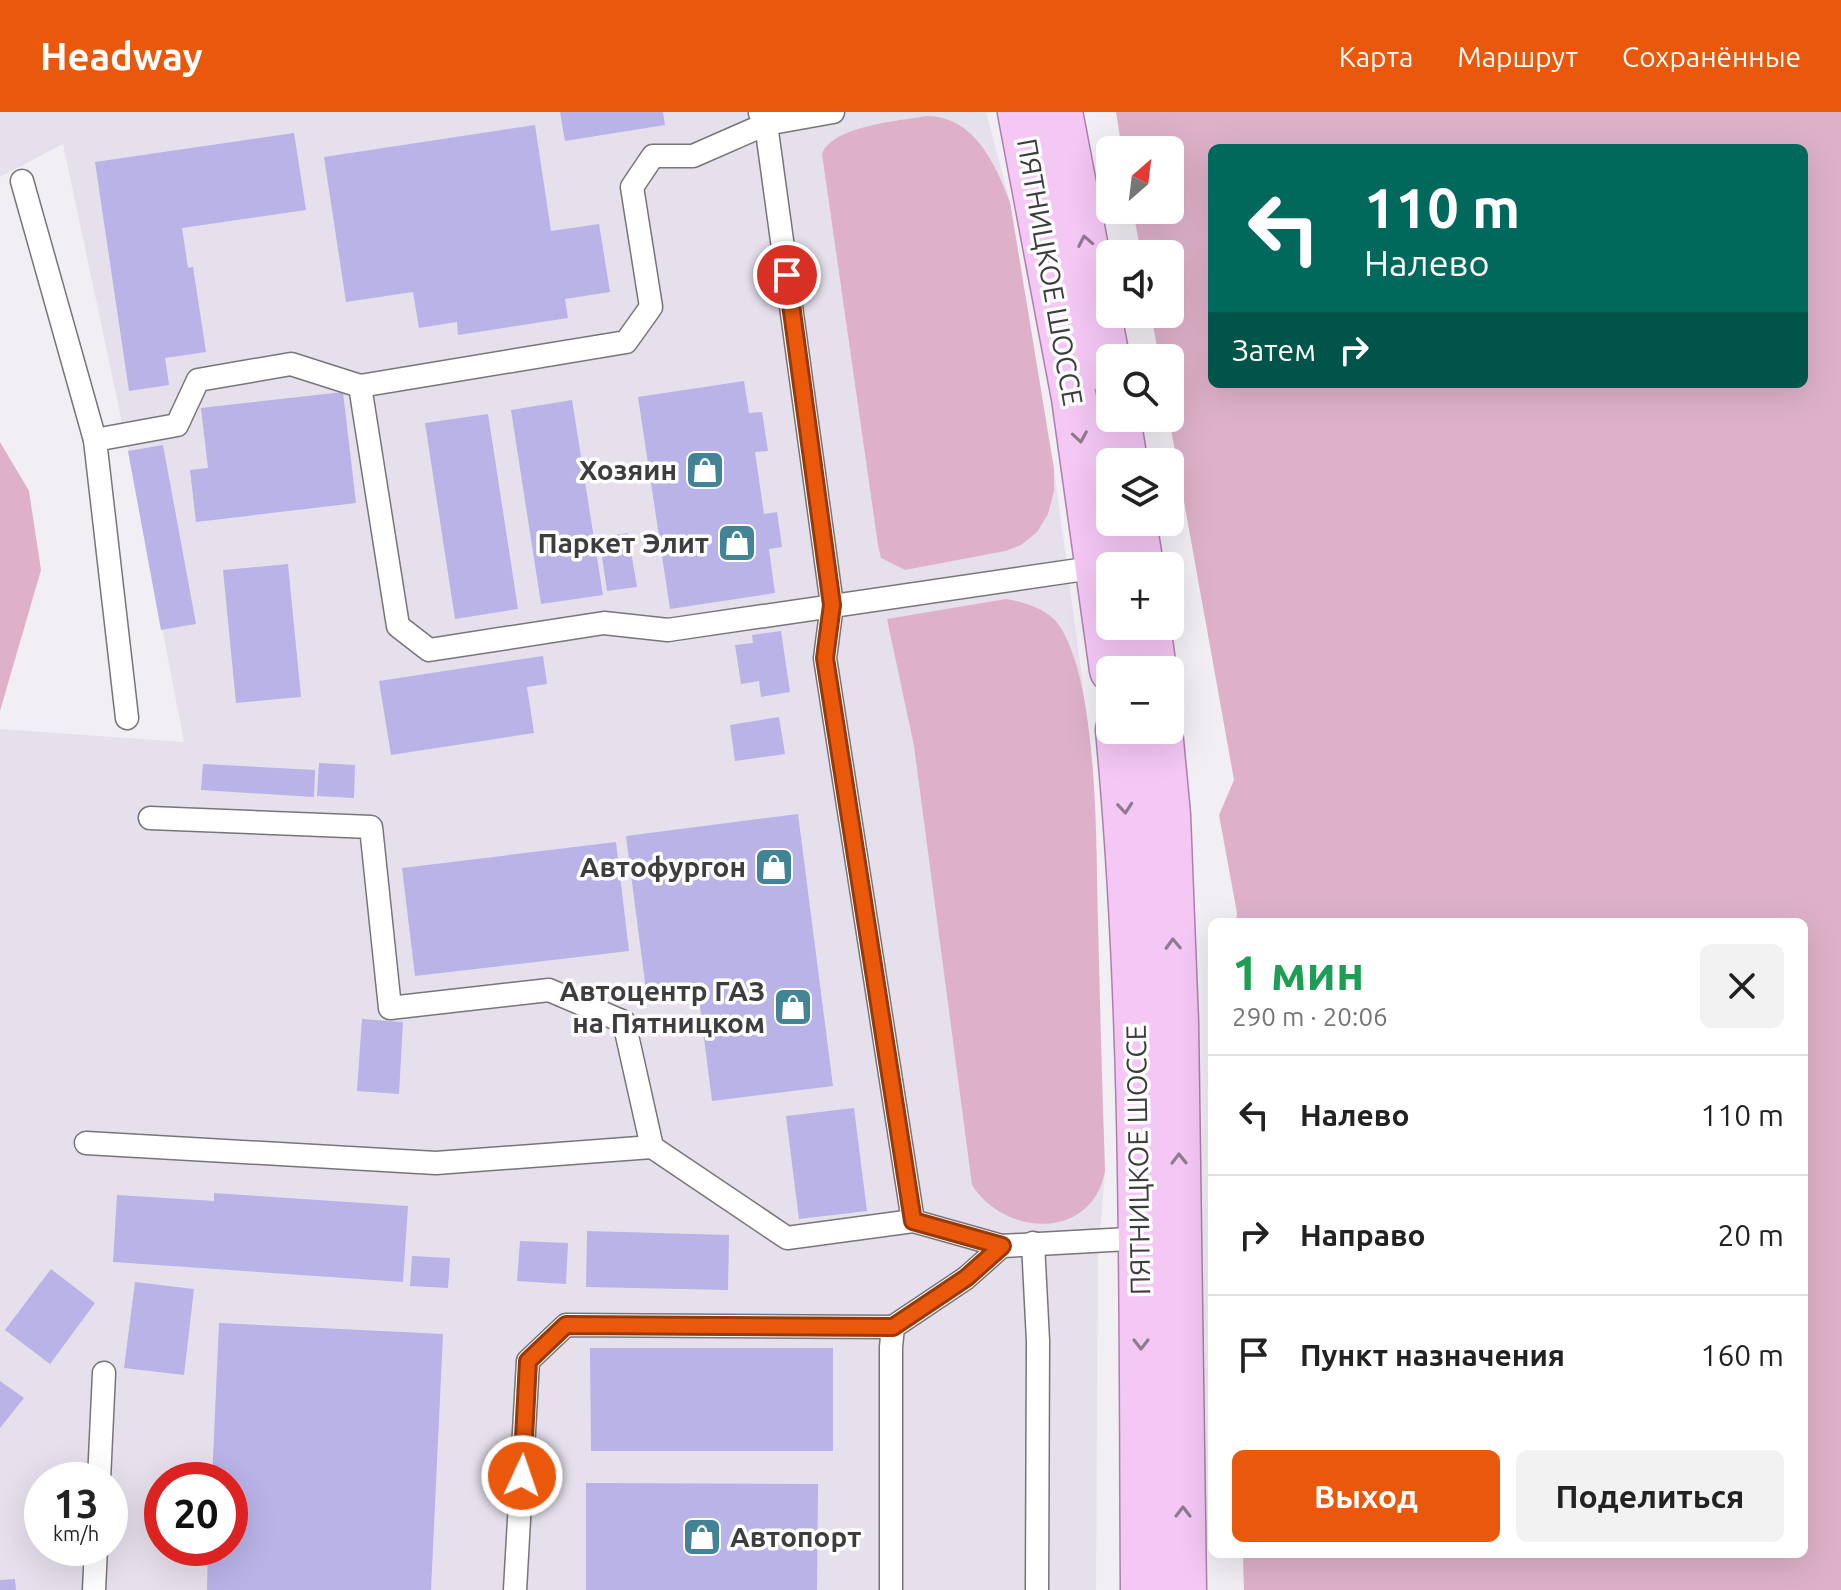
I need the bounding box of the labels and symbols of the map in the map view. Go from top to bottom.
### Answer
street label: ПЯТНИЦКОЕ ШОССЕ [1012,136,1089,408]
north arrow [1096,136,1184,224]
one-way arrow [1077,235,1094,249]
pin [753,241,821,309]
one-way arrow [1070,430,1087,443]
shop icon: Хозяин [684,449,726,491]
place label: Хозяин [579,454,677,485]
shop icon: Паркет Элит [716,522,758,564]
place label: Паркет Элит [537,527,709,558]
one-way arrow [1117,802,1134,815]
shop icon: Автофургон [753,846,795,888]
place label: Автофургон [580,851,746,882]
one-way arrow [1164,937,1181,950]
place label: Автоцентр ГАЗ на Пятницком [559,975,765,1038]
shop icon: Автоцентр ГАЗ на Пятницком [772,986,814,1028]
street label: ПЯТНИЦКОЕ ШОССЕ [1120,1025,1155,1296]
one-way arrow [1170,1152,1188,1165]
one-way arrow [1132,1338,1150,1351]
position arrow [480,1434,564,1518]
speed limit sign: 20 [144,1462,248,1566]
one-way arrow [1174,1505,1192,1518]
shop icon: Автопорт [681,1516,723,1558]
place label: Автопорт [730,1521,861,1552]

